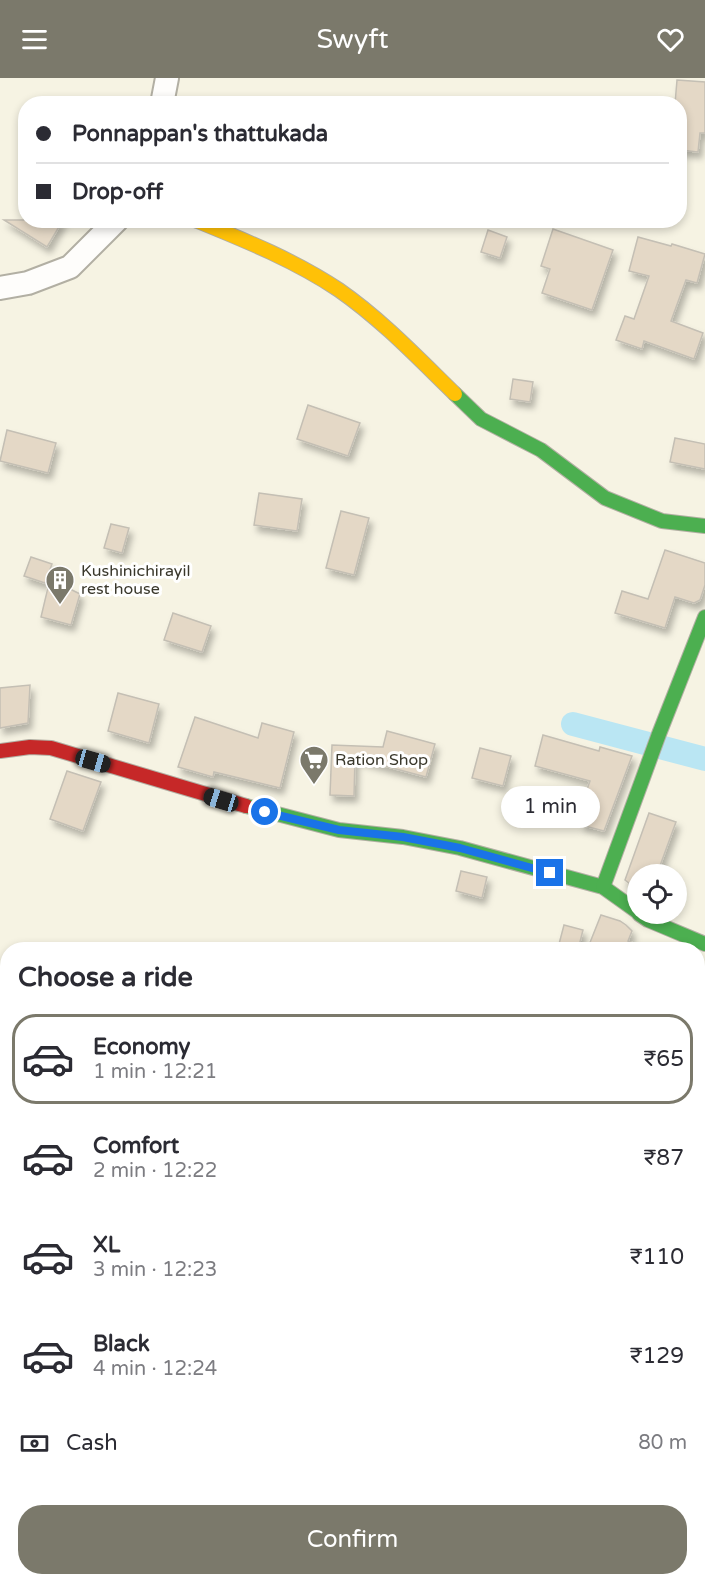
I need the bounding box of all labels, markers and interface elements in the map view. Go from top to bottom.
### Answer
icon: menu [18,23,51,56]
text: Swyft [316,23,389,56]
icon: heart [654,23,687,56]
text: Ponnappan's thattukada [72,121,328,147]
text: Drop-off [72,179,163,205]
place label: Kushinichirayil rest house [81,561,190,599]
building icon: Kushinichirayil rest house [44,564,76,606]
supermarket icon: Ration Shop [298,744,330,786]
car [73,747,113,775]
place label: Ration Shop [335,750,428,770]
car [201,786,241,814]
callout: 1 min [500,786,600,828]
text: 1 min [524,795,577,819]
route start [251,798,278,825]
route end [536,859,563,886]
map controls [627,864,687,924]
button: locate [627,864,687,924]
text: Choose a ride [18,961,193,994]
icon: car [21,1032,75,1086]
text: Economy [93,1034,190,1060]
text: ₹65 [643,1046,684,1072]
text: 1 min · 12:21 [93,1060,217,1084]
icon: car [21,1131,75,1185]
text: Comfort [93,1133,179,1159]
text: ₹87 [643,1145,684,1171]
text: 2 min · 12:22 [93,1159,217,1183]
icon: car [21,1230,75,1284]
text: XL [93,1232,120,1258]
text: ₹110 [630,1244,684,1270]
text: 3 min · 12:23 [93,1258,217,1282]
icon: car [21,1329,75,1383]
text: Black [93,1331,150,1357]
text: ₹129 [630,1343,684,1369]
text: 4 min · 12:24 [93,1357,217,1381]
icon: cash [18,1427,51,1460]
text: Cash [66,1430,118,1456]
text: 80 m [638,1431,687,1455]
button: Confirm [18,1505,687,1574]

